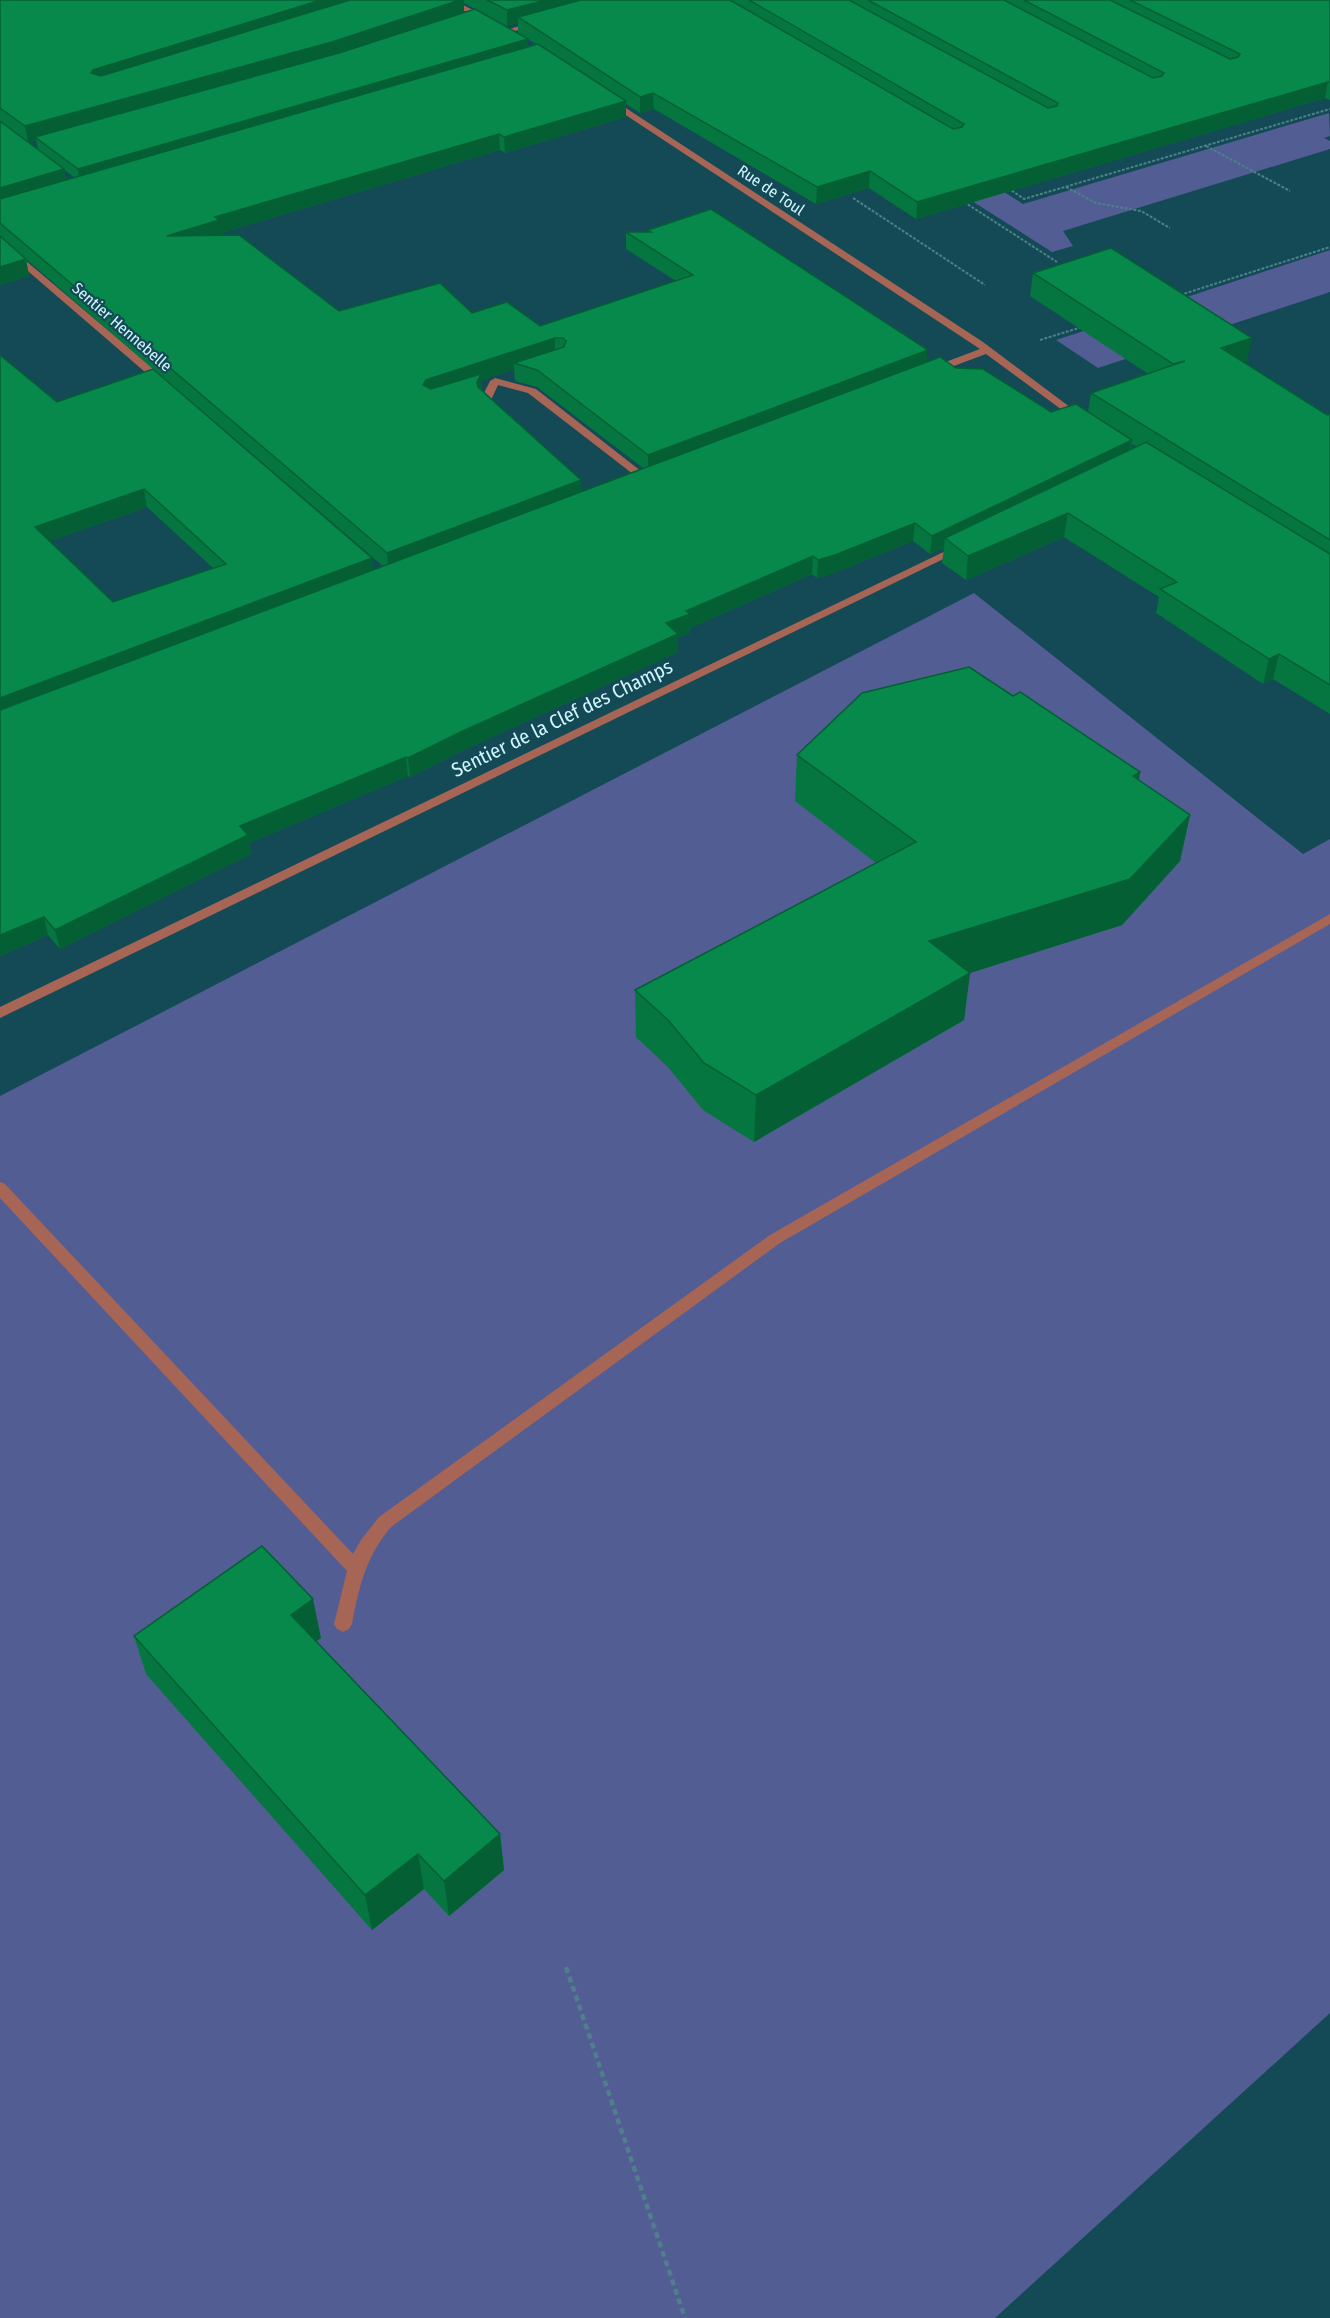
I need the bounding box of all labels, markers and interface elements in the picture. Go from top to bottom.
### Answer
street label: Rue de Toul [734,161,808,219]
street label: Sentier Hennebelle [68,279,176,376]
street label: Sentier de la Clef des Champs [448,654,676,782]

